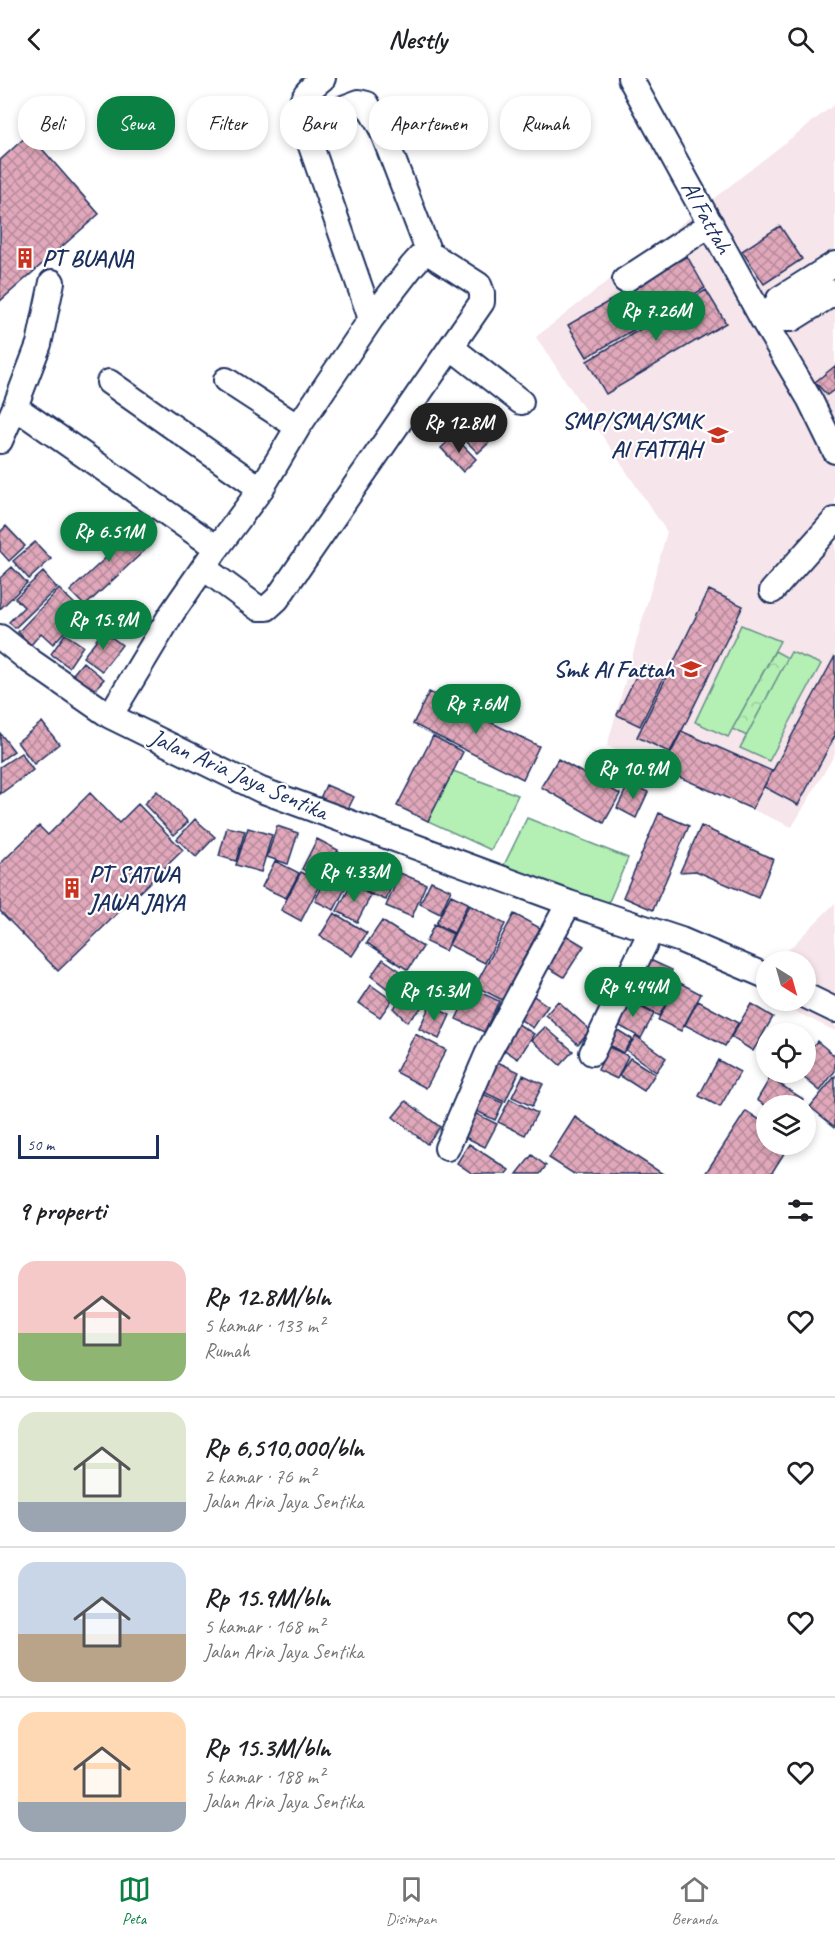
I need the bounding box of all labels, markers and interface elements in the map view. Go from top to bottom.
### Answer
text: Nestly [388,22,447,56]
icon: back [18,23,51,56]
icon: search [784,23,817,56]
chip: Beli [18,96,85,150]
chip: Sewa [97,96,175,150]
chip: Filter [187,96,268,150]
chip: Baru [280,96,357,150]
chip: Apartemen [369,96,488,150]
chip: Rumah [500,96,591,150]
street label: Al Fattah [675,175,740,261]
place label: PT BUANA [42,243,135,273]
building icon: PT BUANA [13,246,37,270]
pin: Rp 7.26M [594,291,718,342]
text: Rp 7.26M [621,298,691,323]
pin: Rp 12.8M [397,403,521,454]
place label: SMP/SMA/SMK Al FATTAH [562,406,706,464]
text: Rp 12.8M [424,410,494,435]
school or university icon: SMP/SMA/SMK Al FATTAH [706,423,730,447]
pin: Rp 6.51M [47,512,171,563]
text: Rp 6.51M [74,519,144,544]
pin: Rp 15.9M [41,600,165,651]
text: Rp 15.9M [69,607,137,632]
place label: Smk Al Fattah [553,654,675,684]
school or university icon: Smk Al Fattah [679,657,703,681]
pin: Rp 7.6M [421,684,531,735]
text: Rp 7.6M [446,691,506,716]
street label: Jalan Aria Jaya Sentika [145,721,335,828]
pin: Rp 10.9M [571,749,695,800]
text: Rp 10.9M [599,756,667,781]
pin: Rp 4.33M [292,852,416,903]
place label: PT SATWA JAWA JAYA [87,859,186,917]
text: Rp 4.33M [319,859,389,884]
building icon: PT SATWA JAWA JAYA [60,876,84,900]
north arrow [756,951,816,1011]
map controls [756,951,816,1155]
pin: Rp 4.44M [571,967,695,1018]
pin: Rp 15.3M [372,971,496,1022]
text: Rp 4.44M [598,974,668,999]
text: Rp 15.3M [400,978,468,1003]
button: locate [756,1023,816,1083]
button: layers [756,1095,816,1155]
scale bar [18,1132,159,1160]
text: 50 m [27,1135,54,1155]
text: 9 properti [18,1194,106,1227]
icon: filters [784,1194,817,1227]
text: Rp 12.8M/bln [204,1280,331,1313]
icon: home [66,1285,138,1357]
icon: heart [784,1305,817,1338]
text: 5 kamar · 133 m² [204,1313,324,1338]
text: Rumah [204,1338,250,1363]
text: Rp 6,510,000/bln [204,1431,364,1464]
icon: home [66,1436,138,1508]
icon: heart [784,1456,817,1489]
text: 2 kamar · 76 m² [204,1464,315,1489]
text: Jalan Aria Jaya Sentika [204,1489,364,1514]
text: Rp 15.9M/bln [204,1581,330,1614]
icon: home [66,1586,138,1658]
icon: heart [784,1606,817,1639]
text: 5 kamar · 168 m² [204,1614,324,1639]
text: Jalan Aria Jaya Sentika [204,1639,364,1664]
text: Rp 15.3M/bln [204,1731,330,1764]
icon: home [66,1736,138,1808]
icon: heart [784,1756,817,1789]
text: 5 kamar · 188 m² [204,1764,324,1789]
text: Jalan Aria Jaya Sentika [204,1789,364,1814]
tab: Peta [118,1873,151,1929]
tab: Disimpan [386,1873,436,1929]
tab: Beranda [672,1873,717,1929]

